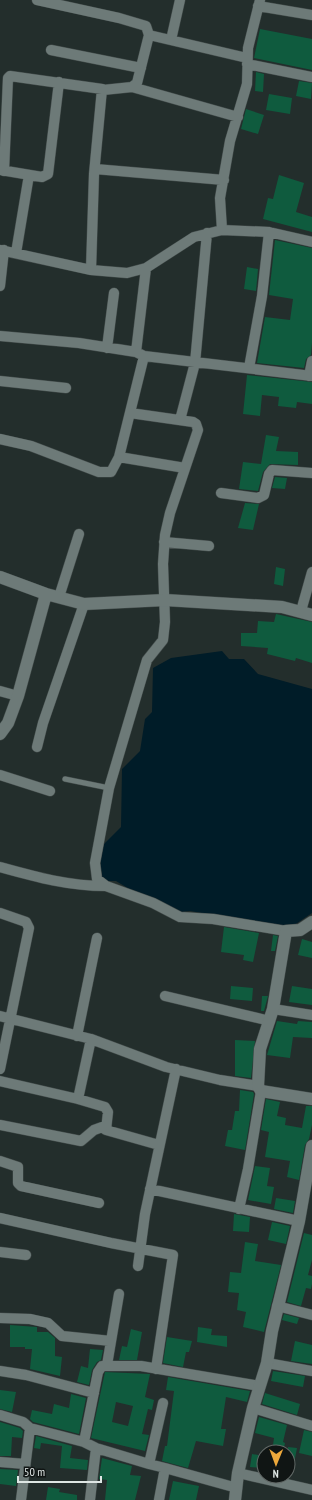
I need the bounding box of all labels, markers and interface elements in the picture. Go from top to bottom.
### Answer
north arrow [256,1444,296,1484]
scale bar [18,1458,101,1484]
text: 50 m [24,1464,45,1479]
text: N [273,1467,279,1481]

